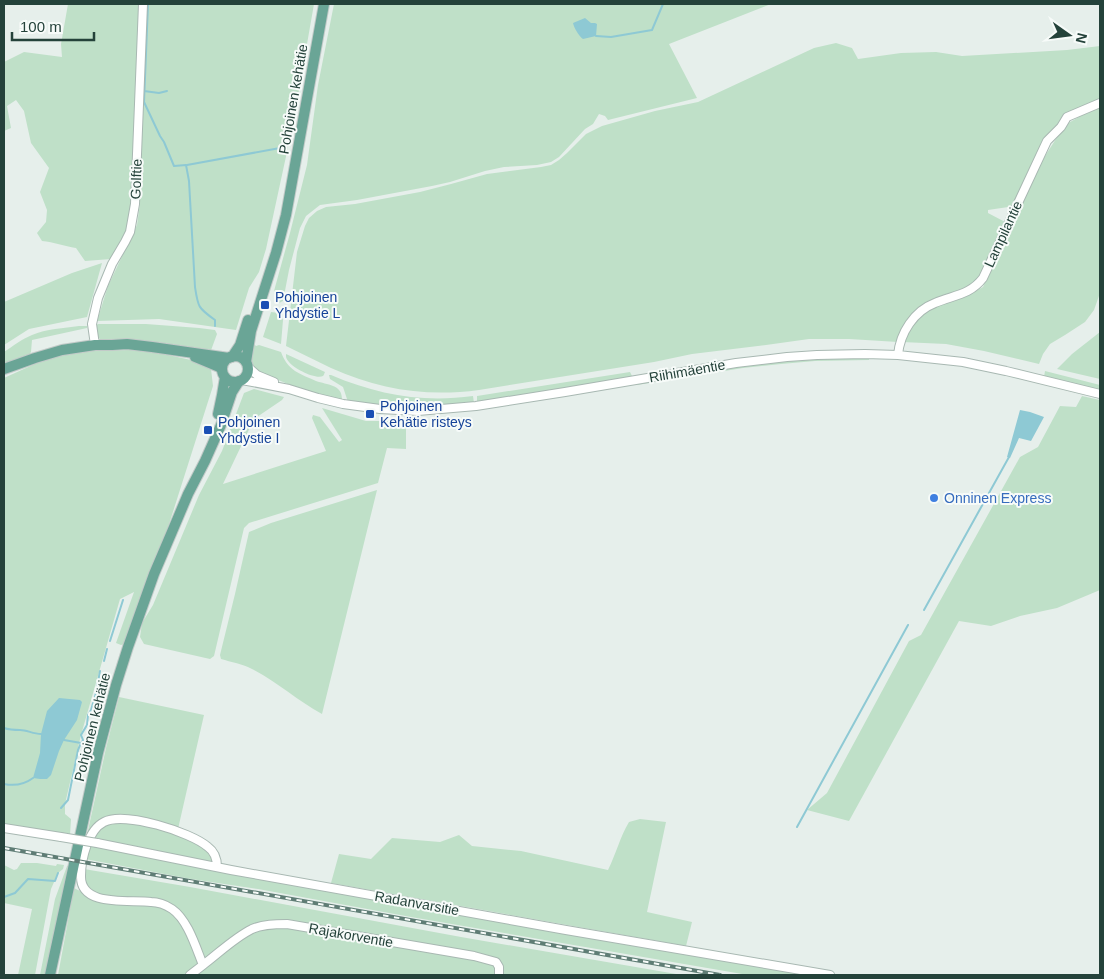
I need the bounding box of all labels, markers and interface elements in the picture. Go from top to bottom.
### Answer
scale bar [12,10,95,42]
north arrow [1044,10,1094,60]
text: 100 m [20,18,62,35]
text: N [1073,31,1091,45]
street label: Pohjoinen kehätie [275,43,311,155]
street label: Golftie [127,158,145,200]
street label: Lampilantie [981,198,1025,270]
place label: Pohjoinen Yhdystie L [275,289,341,321]
marker: Pohjoinen Yhdystie L [259,299,271,311]
street label: Riihimäentie [648,356,727,386]
place label: Pohjoinen Kehätie risteys [380,398,472,430]
marker: Pohjoinen Kehätie risteys [364,408,376,420]
place label: Pohjoinen Yhdystie I [218,414,280,446]
marker: Pohjoinen Yhdystie I [202,424,214,436]
place label: Onninen Express [944,490,1051,506]
marker: Onninen Express [928,492,940,504]
street label: Pohjoinen kehätie [71,671,113,783]
street label: Radanvarsitie [373,888,461,918]
street label: Rajakorventie [307,920,395,950]

